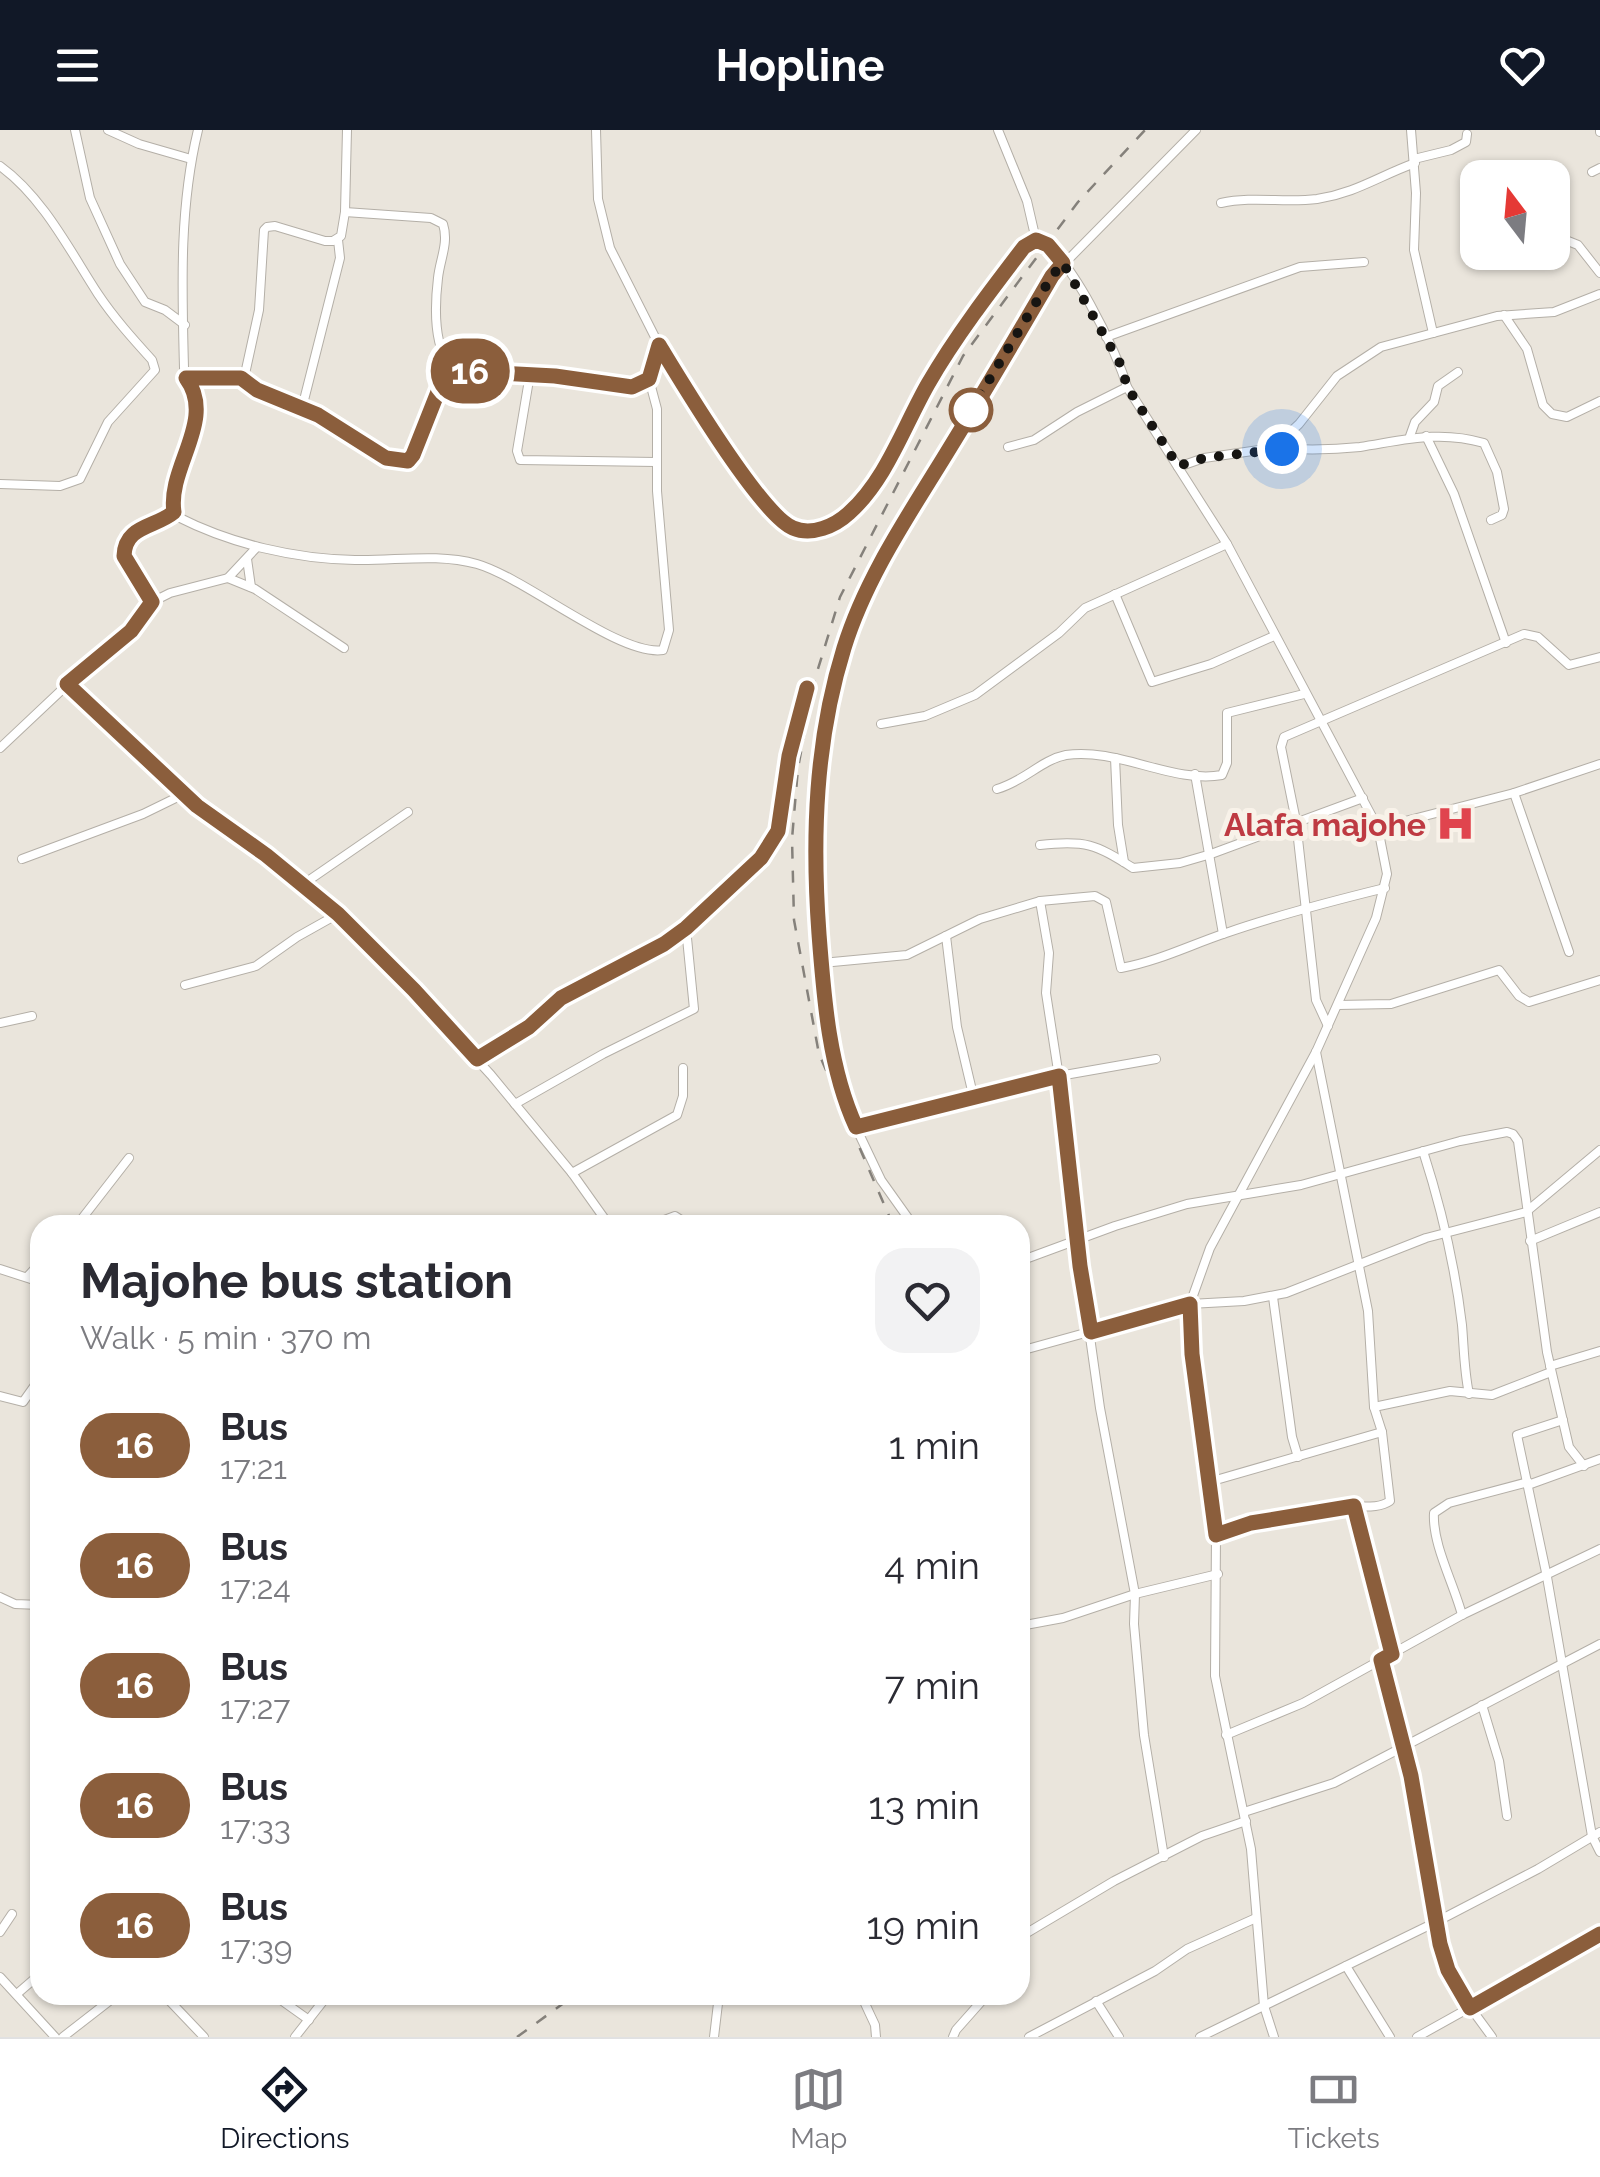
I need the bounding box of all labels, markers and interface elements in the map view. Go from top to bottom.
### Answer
icon: menu [50,38,105,93]
icon: heart [1495,38,1550,93]
text: Hopline [716,39,884,92]
north arrow [1460,160,1570,270]
map controls [1460,160,1570,270]
line badge: 16 [425,338,515,404]
text: 16 [451,351,489,392]
unlabelled marker [950,389,992,431]
your location [1257,424,1307,474]
hospital icon: Alafa majohe [1435,803,1477,845]
place label: Alafa majohe [1224,806,1426,843]
button: heart [875,1248,980,1353]
text: Majohe bus station [80,1253,513,1309]
text: Walk · 5 min · 370 m [80,1319,371,1356]
text: Bus [220,1404,288,1449]
text: 1 min [889,1423,980,1468]
text: 16 [116,1425,154,1466]
text: 17:21 [220,1449,287,1486]
text: Bus [220,1524,288,1569]
text: 4 min [884,1543,980,1588]
text: 16 [116,1545,154,1586]
text: 17:24 [220,1569,291,1606]
text: Bus [220,1644,288,1689]
text: 7 min [885,1663,980,1708]
text: 16 [116,1665,154,1706]
text: 17:27 [220,1689,290,1726]
text: Bus [220,1764,288,1809]
text: 13 min [868,1783,980,1828]
text: 16 [116,1785,154,1826]
text: 17:33 [220,1809,291,1846]
text: Bus [220,1884,288,1929]
text: 19 min [866,1903,980,1948]
text: 16 [116,1905,154,1946]
text: 17:39 [220,1929,293,1966]
tab: Directions [220,2062,350,2155]
tab: Map [790,2062,847,2155]
tab: Tickets [1288,2062,1380,2155]

